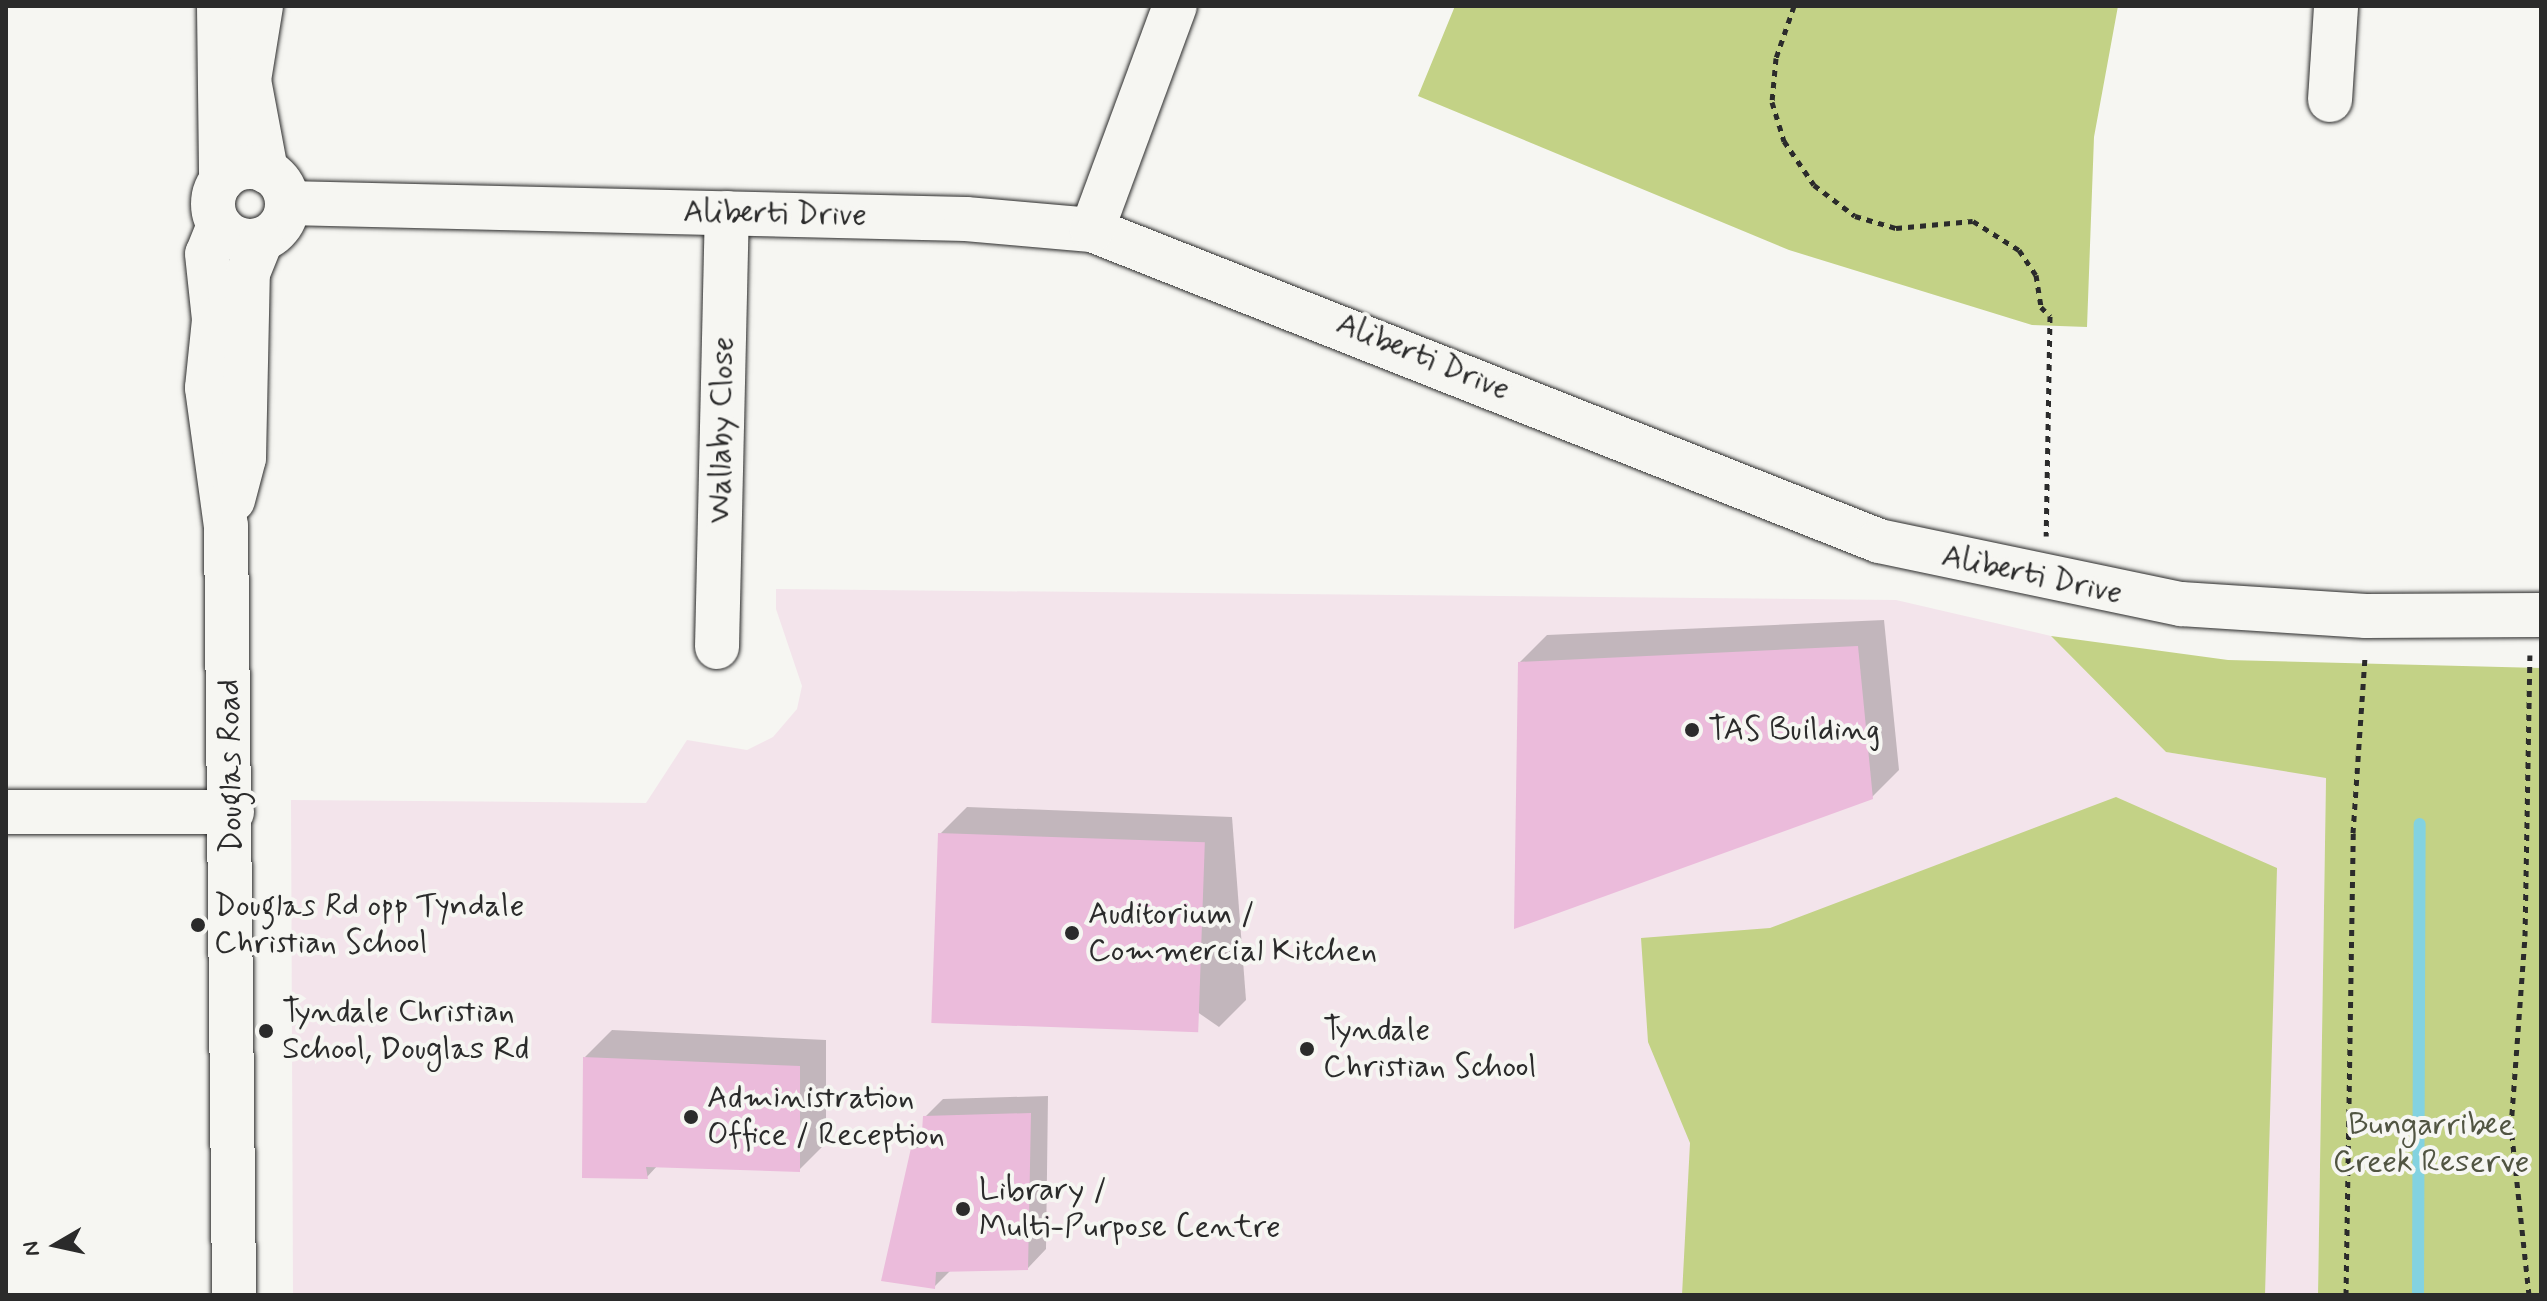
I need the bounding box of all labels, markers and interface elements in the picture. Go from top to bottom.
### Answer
street label: Aliberti Drive [683,193,867,235]
street label: Aliberti Drive [1331,305,1515,409]
street label: Wallaby Close [701,336,743,524]
street label: Aliberti Drive [1938,537,2126,613]
street label: Douglas Road [210,679,252,853]
place label: TAS Building [1708,711,1875,749]
marker: TAS Building [1683,721,1701,739]
place label: Douglas Rd opp Tyndale Christian School [214,888,524,963]
place label: Auditorium / Commercial Kitchen [1088,896,1377,971]
marker: Douglas Rd opp Tyndale Christian School [189,916,207,934]
marker: Auditorium / Commercial Kitchen [1063,924,1081,942]
place label: Tyndale Christian School, Douglas Rd [282,994,525,1069]
place label: Tyndale Christian School [1323,1012,1537,1087]
marker: Tyndale Christian School, Douglas Rd [257,1022,275,1040]
marker: Tyndale Christian School [1298,1040,1316,1058]
place label: Administration Office / Reception [707,1080,945,1155]
park label: Bungarribee Creek Reserve [2333,1107,2529,1182]
marker: Administration Office / Reception [682,1108,700,1126]
place label: Library / Multi-Purpose Centre [979,1172,1275,1247]
marker: Library / Multi-Purpose Centre [954,1200,972,1218]
north arrow [16,1205,96,1285]
text: N [17,1239,47,1258]

